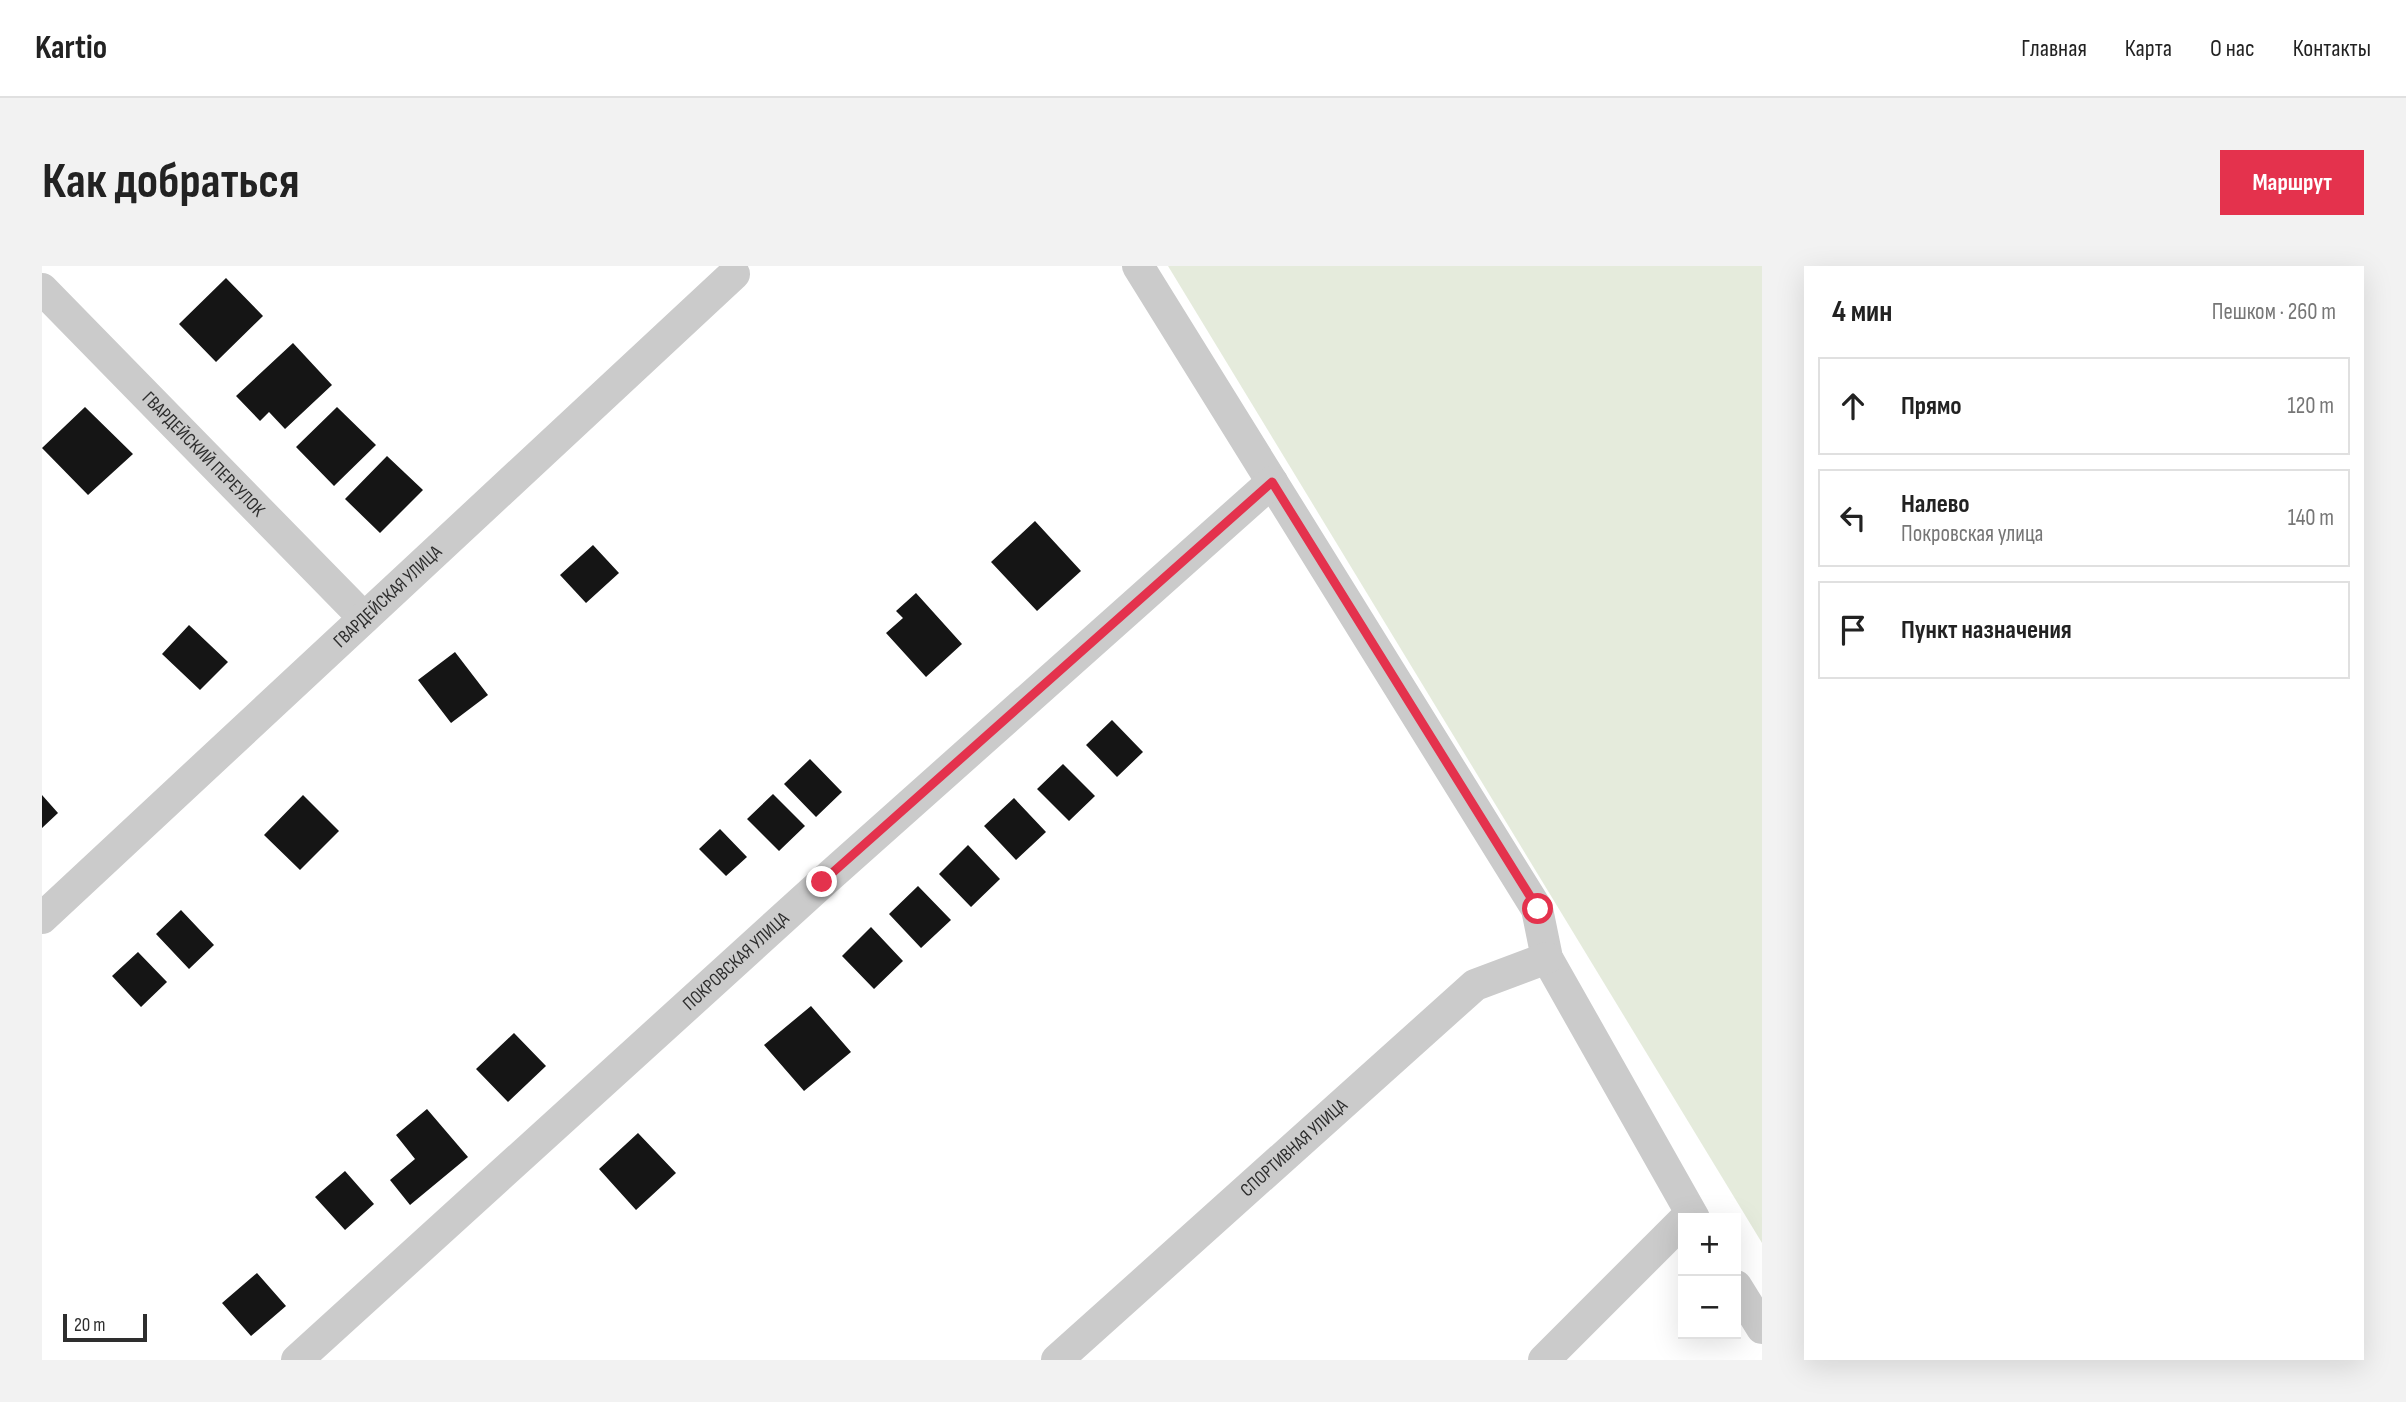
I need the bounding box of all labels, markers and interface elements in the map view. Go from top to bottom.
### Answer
text: Kartio [35,28,107,68]
text: Главная [2021,34,2087,63]
text: Карта [2125,34,2172,63]
text: О нас [2210,34,2255,63]
text: Контакты [2293,34,2371,63]
button: Маршрут [2220,150,2364,215]
text: Как добраться [42,153,300,212]
text: 4 мин [1832,294,1892,330]
text: Пешком · 260 m [2212,298,2336,326]
street label: ГВАРДЕЙСКИЙ ПЕРЕУЛОК [137,387,270,522]
icon: ahead [1834,387,1872,425]
text: Прямо [1901,391,1962,422]
text: 120 m [2288,392,2334,420]
text: Налево [1901,489,1970,520]
icon: left [1834,499,1872,537]
text: 140 m [2288,504,2334,532]
text: Покровская улица [1901,520,2043,548]
street label: ГВАРДЕЙСКАЯ УЛИЦА [328,540,447,653]
icon: arrive [1834,611,1872,649]
text: Пункт назначения [1901,615,2072,646]
route end [806,866,837,897]
route start [1522,893,1553,924]
street label: ПОКРОВСКАЯ УЛИЦА [678,907,794,1015]
street label: СПОРТИВНАЯ УЛИЦА [1235,1093,1353,1202]
map controls [1678,1213,1741,1339]
button: + [1678,1213,1741,1276]
button: − [1678,1276,1741,1339]
scale bar [63,1311,147,1343]
text: 20 m [74,1314,106,1337]

